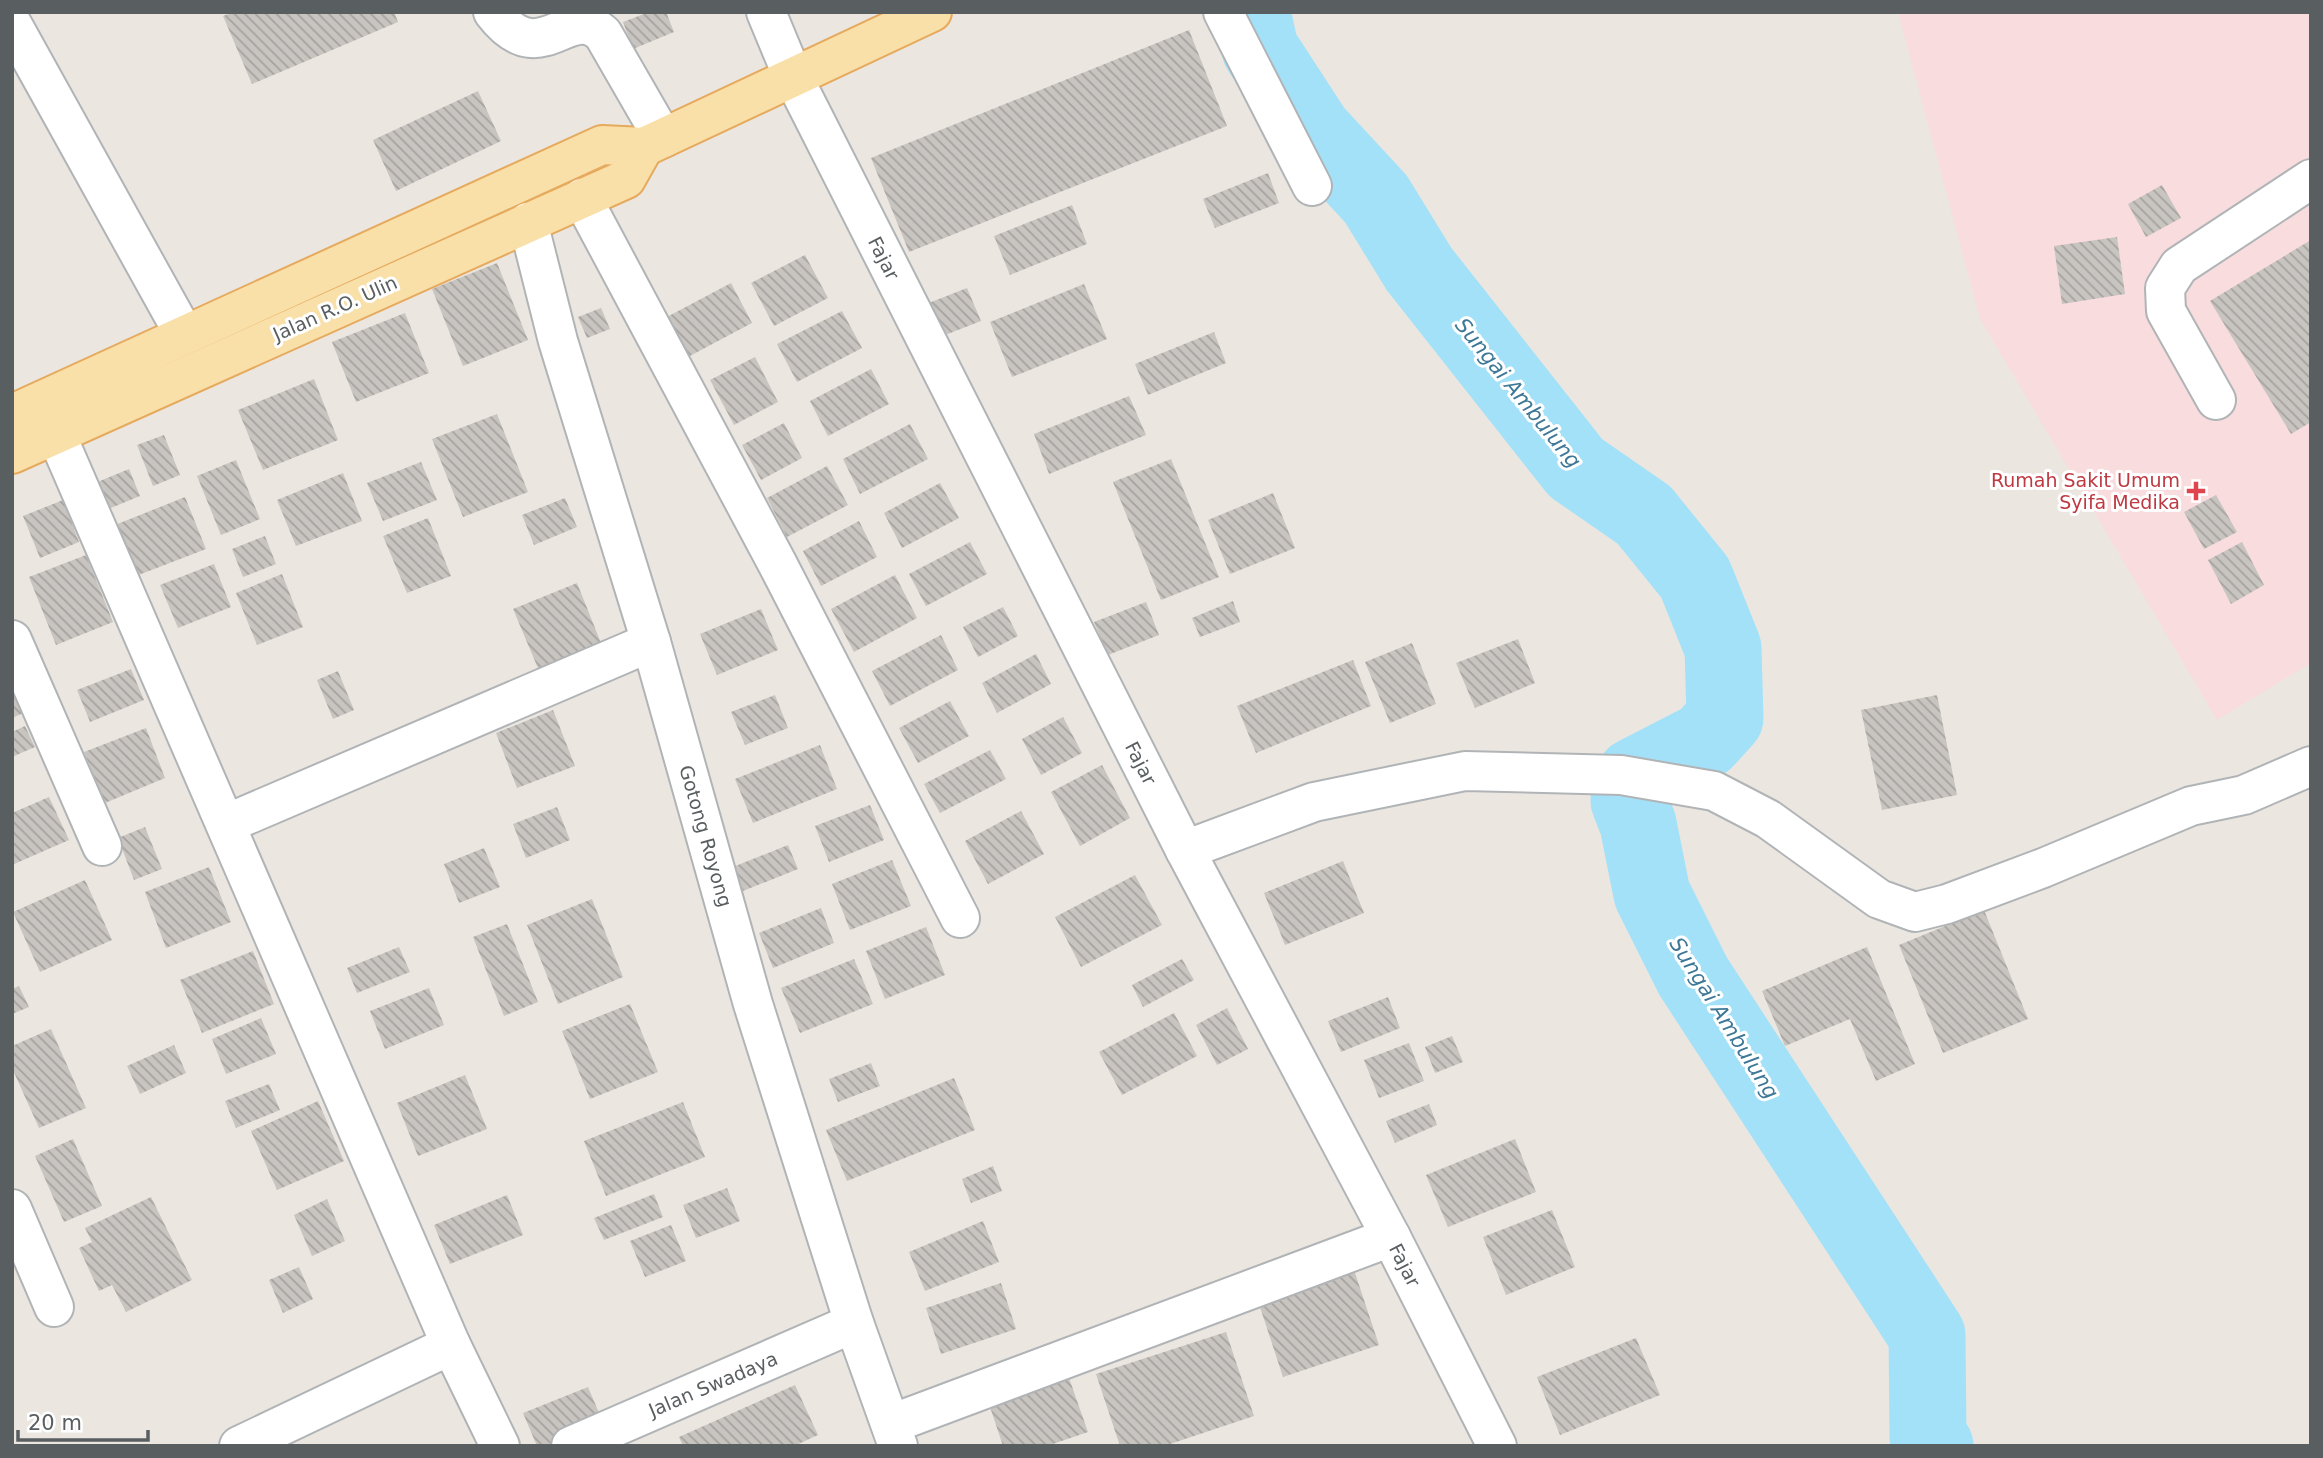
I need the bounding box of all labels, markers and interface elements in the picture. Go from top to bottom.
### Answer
street label: Fajar [864,233,904,283]
street label: Jalan R.O. Ulin [269,271,400,346]
water label: Sungai Ambulung [1450,313,1586,473]
place label: Rumah Sakit Umum Syifa Medika [1991,469,2180,513]
marker: Rumah Sakit Umum Syifa Medika [2186,481,2206,501]
street label: Fajar [1121,738,1161,788]
street label: Gotong Royong [675,763,737,909]
water label: Sungai Ambulung [1665,933,1783,1103]
street label: Fajar [1385,1240,1425,1290]
street label: Jalan Swadaya [644,1347,781,1421]
scale bar [18,1398,147,1442]
text: 20 m [28,1411,82,1435]

